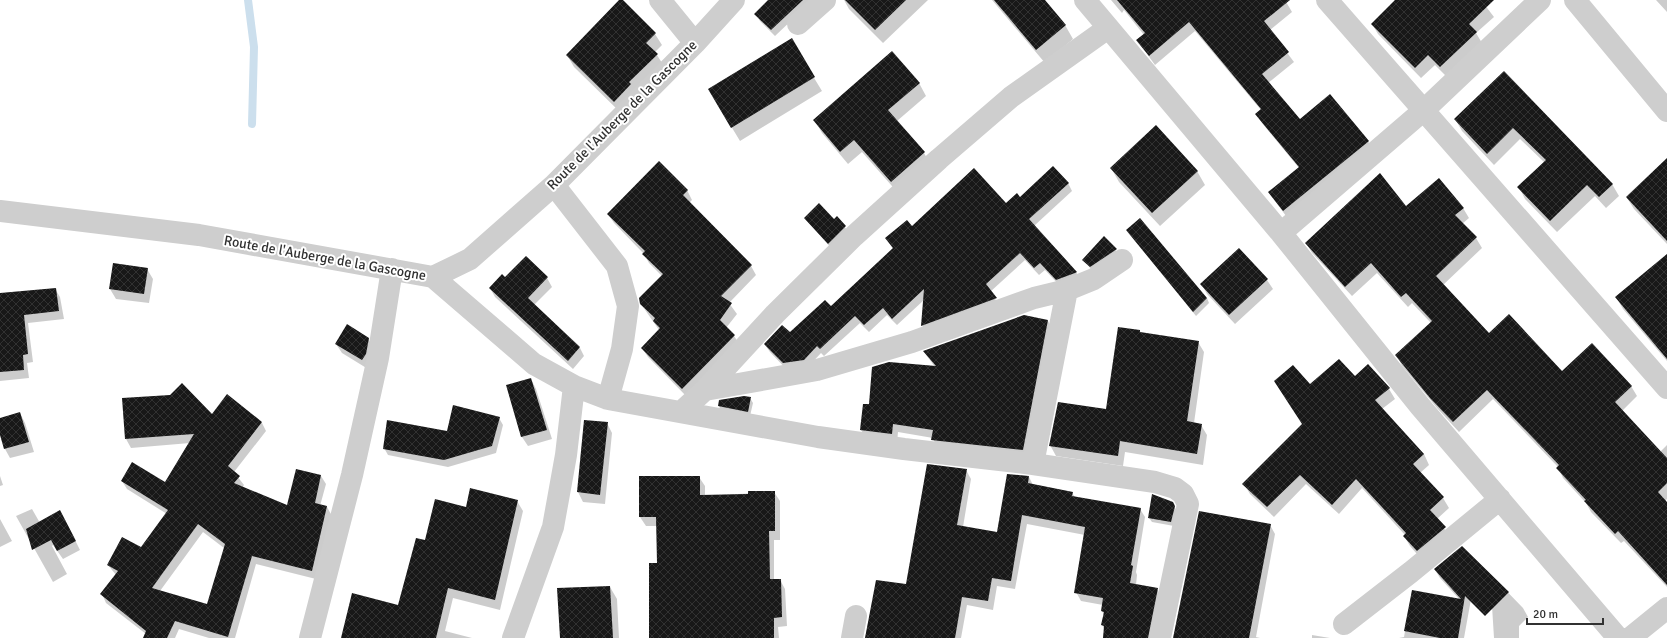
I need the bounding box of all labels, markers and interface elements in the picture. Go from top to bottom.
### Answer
street label: Route de l'Auberge de la Gascogne [544,37,700,193]
street label: Route de l'Auberge de la Gascogne [223,232,427,284]
scale bar [1527,600,1603,626]
text: 20 m [1533,607,1558,622]

